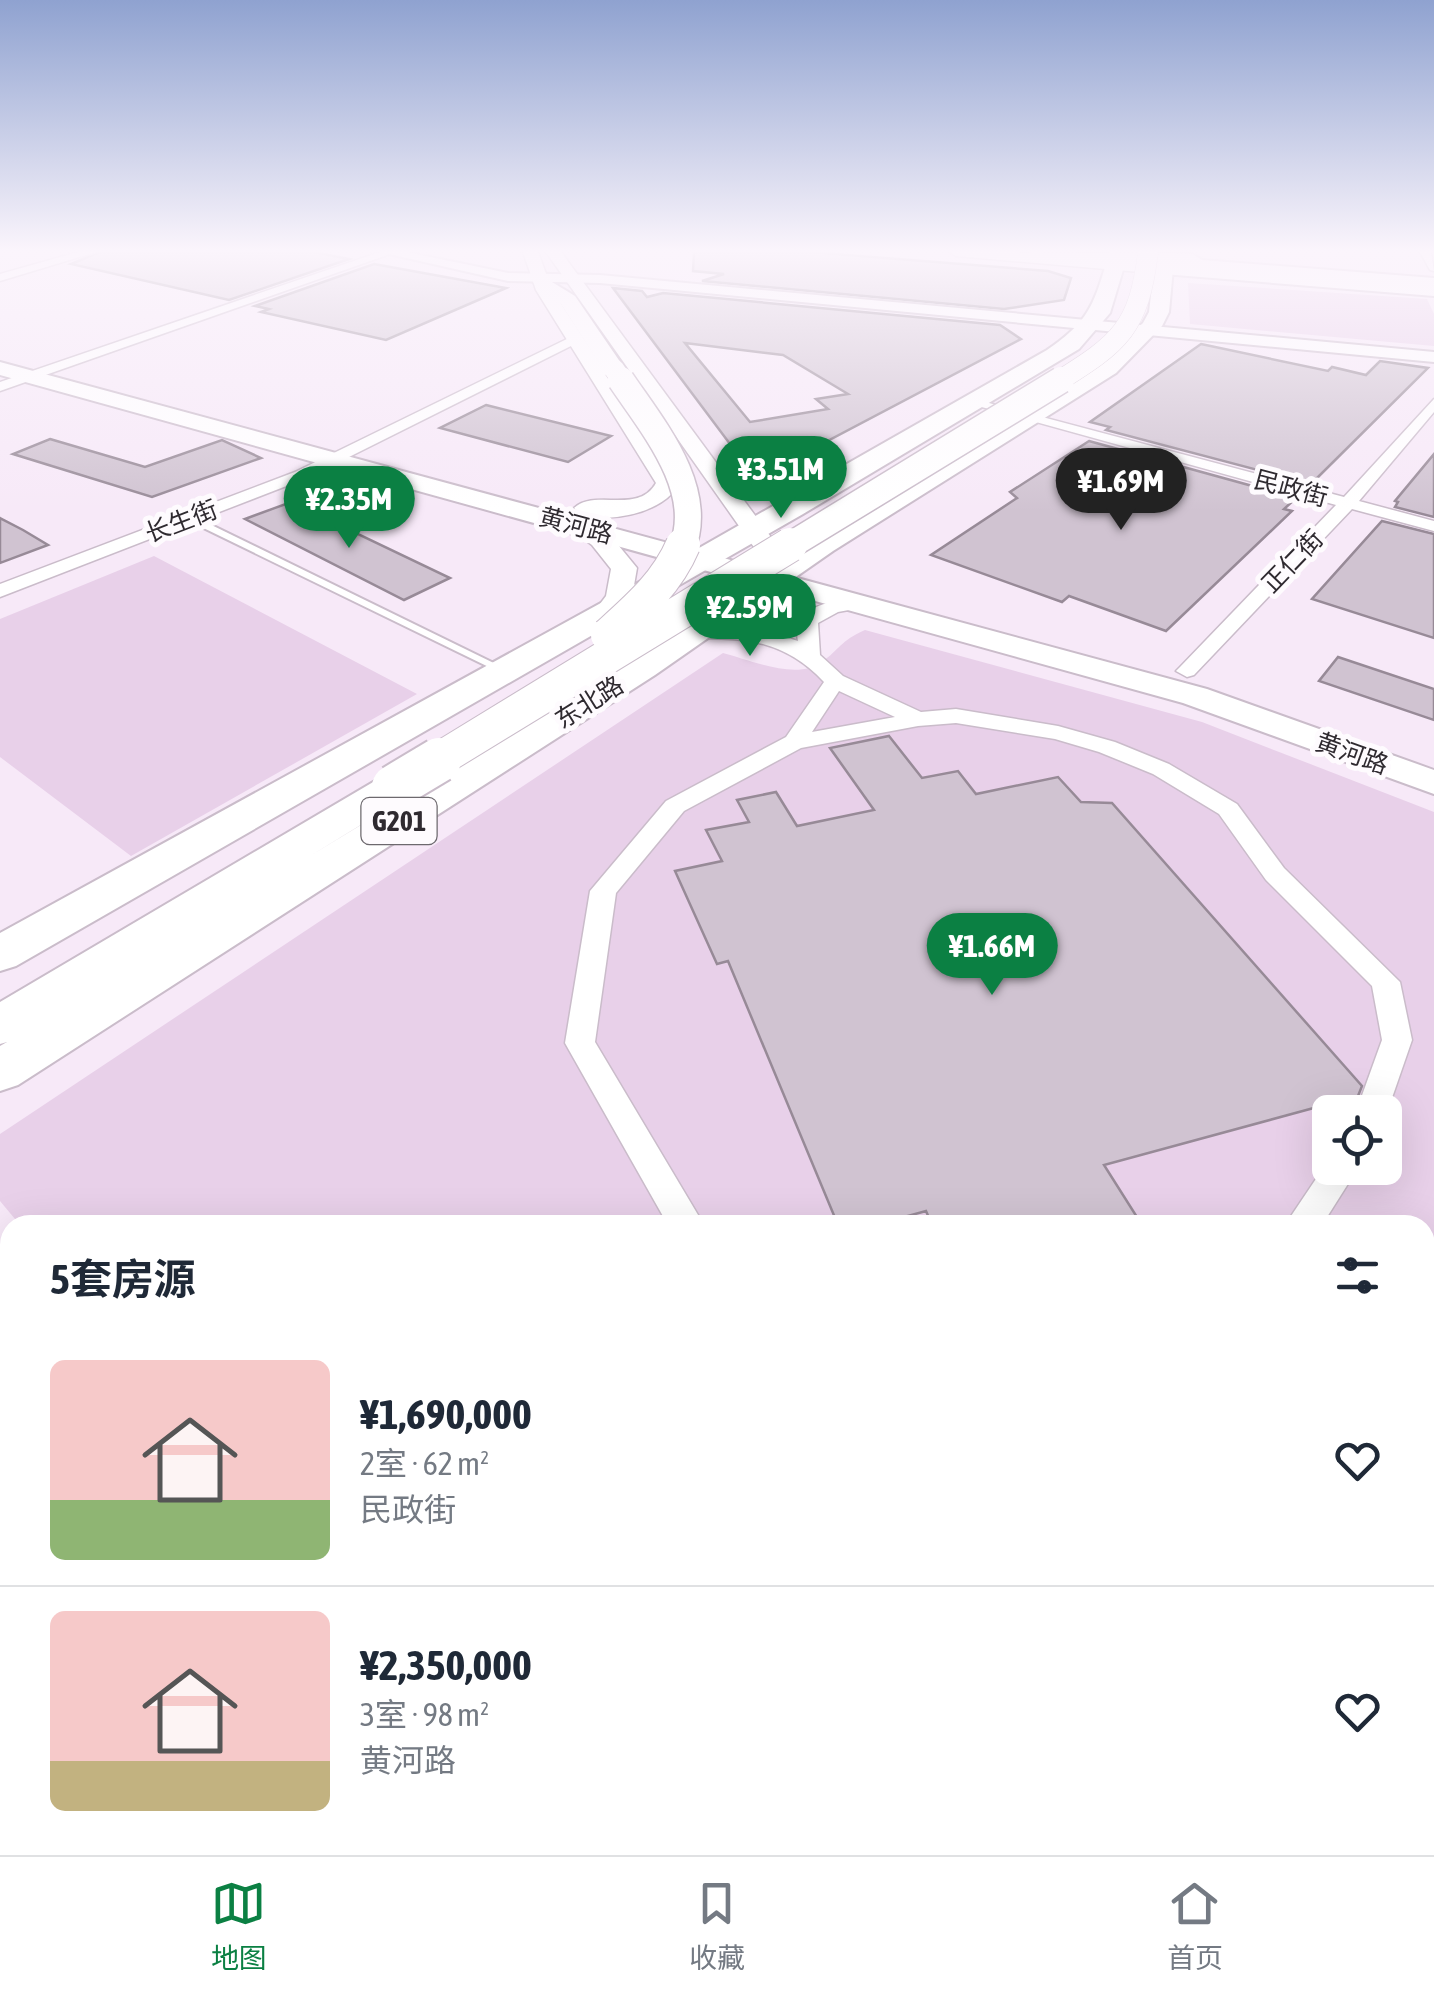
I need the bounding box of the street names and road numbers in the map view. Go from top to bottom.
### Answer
street label: 民政街 [1251,465,1331,511]
street label: 长生街 [141,494,221,548]
street label: 黄河路 [536,502,616,548]
street label: 正仁街 [1256,524,1328,598]
street label: 东北路 [550,670,628,734]
street label: 黄河路 [1312,727,1392,779]
road number: G201 [362,798,436,844]

